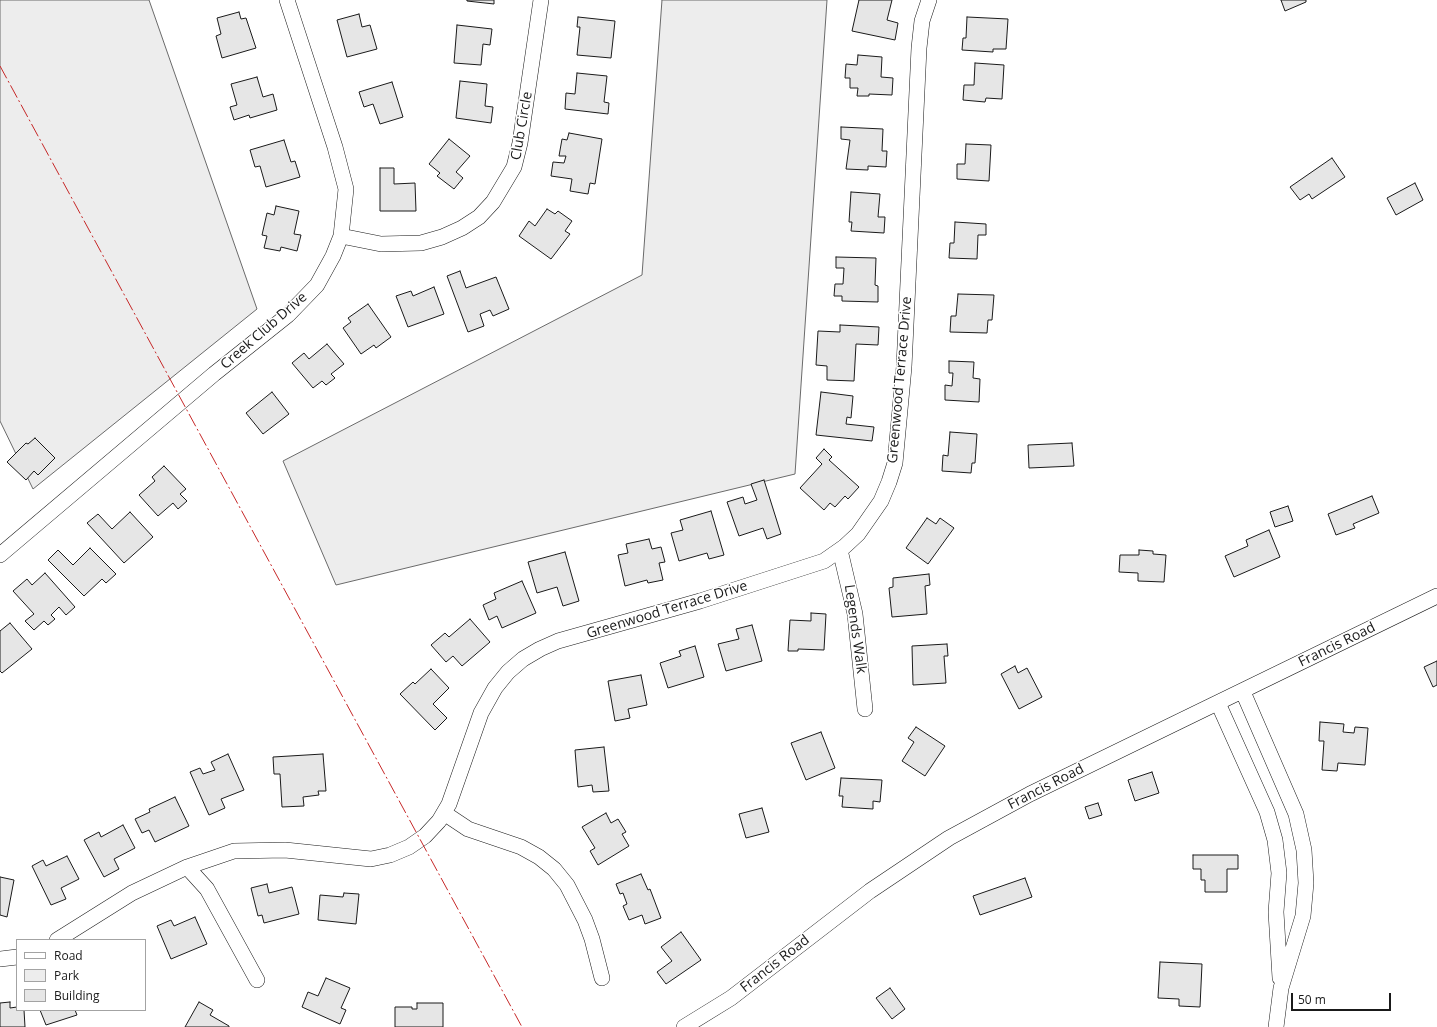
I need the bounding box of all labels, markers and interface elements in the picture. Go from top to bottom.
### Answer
street label: Club Circle [508,90,536,162]
street label: Creek Club Drive [217,289,311,373]
street label: Greenwood Terrace Drive [884,296,916,464]
street label: Greenwood Terrace Drive [585,577,749,643]
street label: Legends Walk [840,583,870,675]
street label: Francis Road [1296,619,1378,671]
street label: Francis Road [1005,761,1087,813]
street label: Francis Road [737,932,813,996]
legend [16,939,146,1011]
text: Road [54,947,83,964]
text: Park [54,967,79,984]
scale bar [1293,985,1393,1011]
text: Building [54,987,99,1004]
text: 50 m [1298,991,1326,1008]

